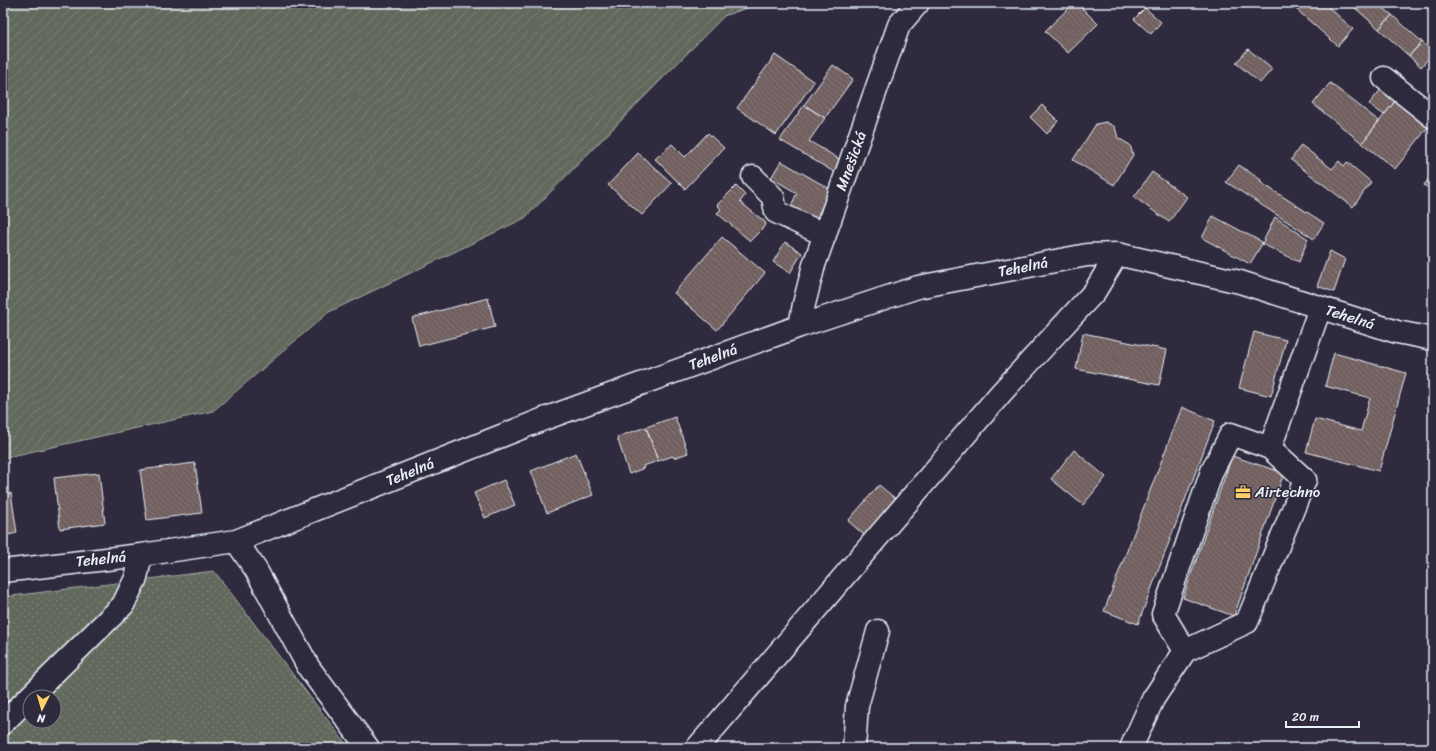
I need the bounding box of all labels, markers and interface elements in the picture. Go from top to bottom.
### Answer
street label: Mnešická [828,127,874,195]
street label: Tehelná [996,249,1051,285]
street label: Tehelná [1322,297,1378,337]
street label: Tehelná [685,336,741,378]
street label: Tehelná [382,450,439,493]
place label: Airtechno [1254,479,1321,505]
office icon: Airtechno [1234,483,1252,501]
street label: Tehelná [75,543,128,575]
north arrow [22,689,62,729]
scale bar [1286,703,1359,729]
text: 20 m [1292,706,1319,728]
text: N [36,709,47,728]

